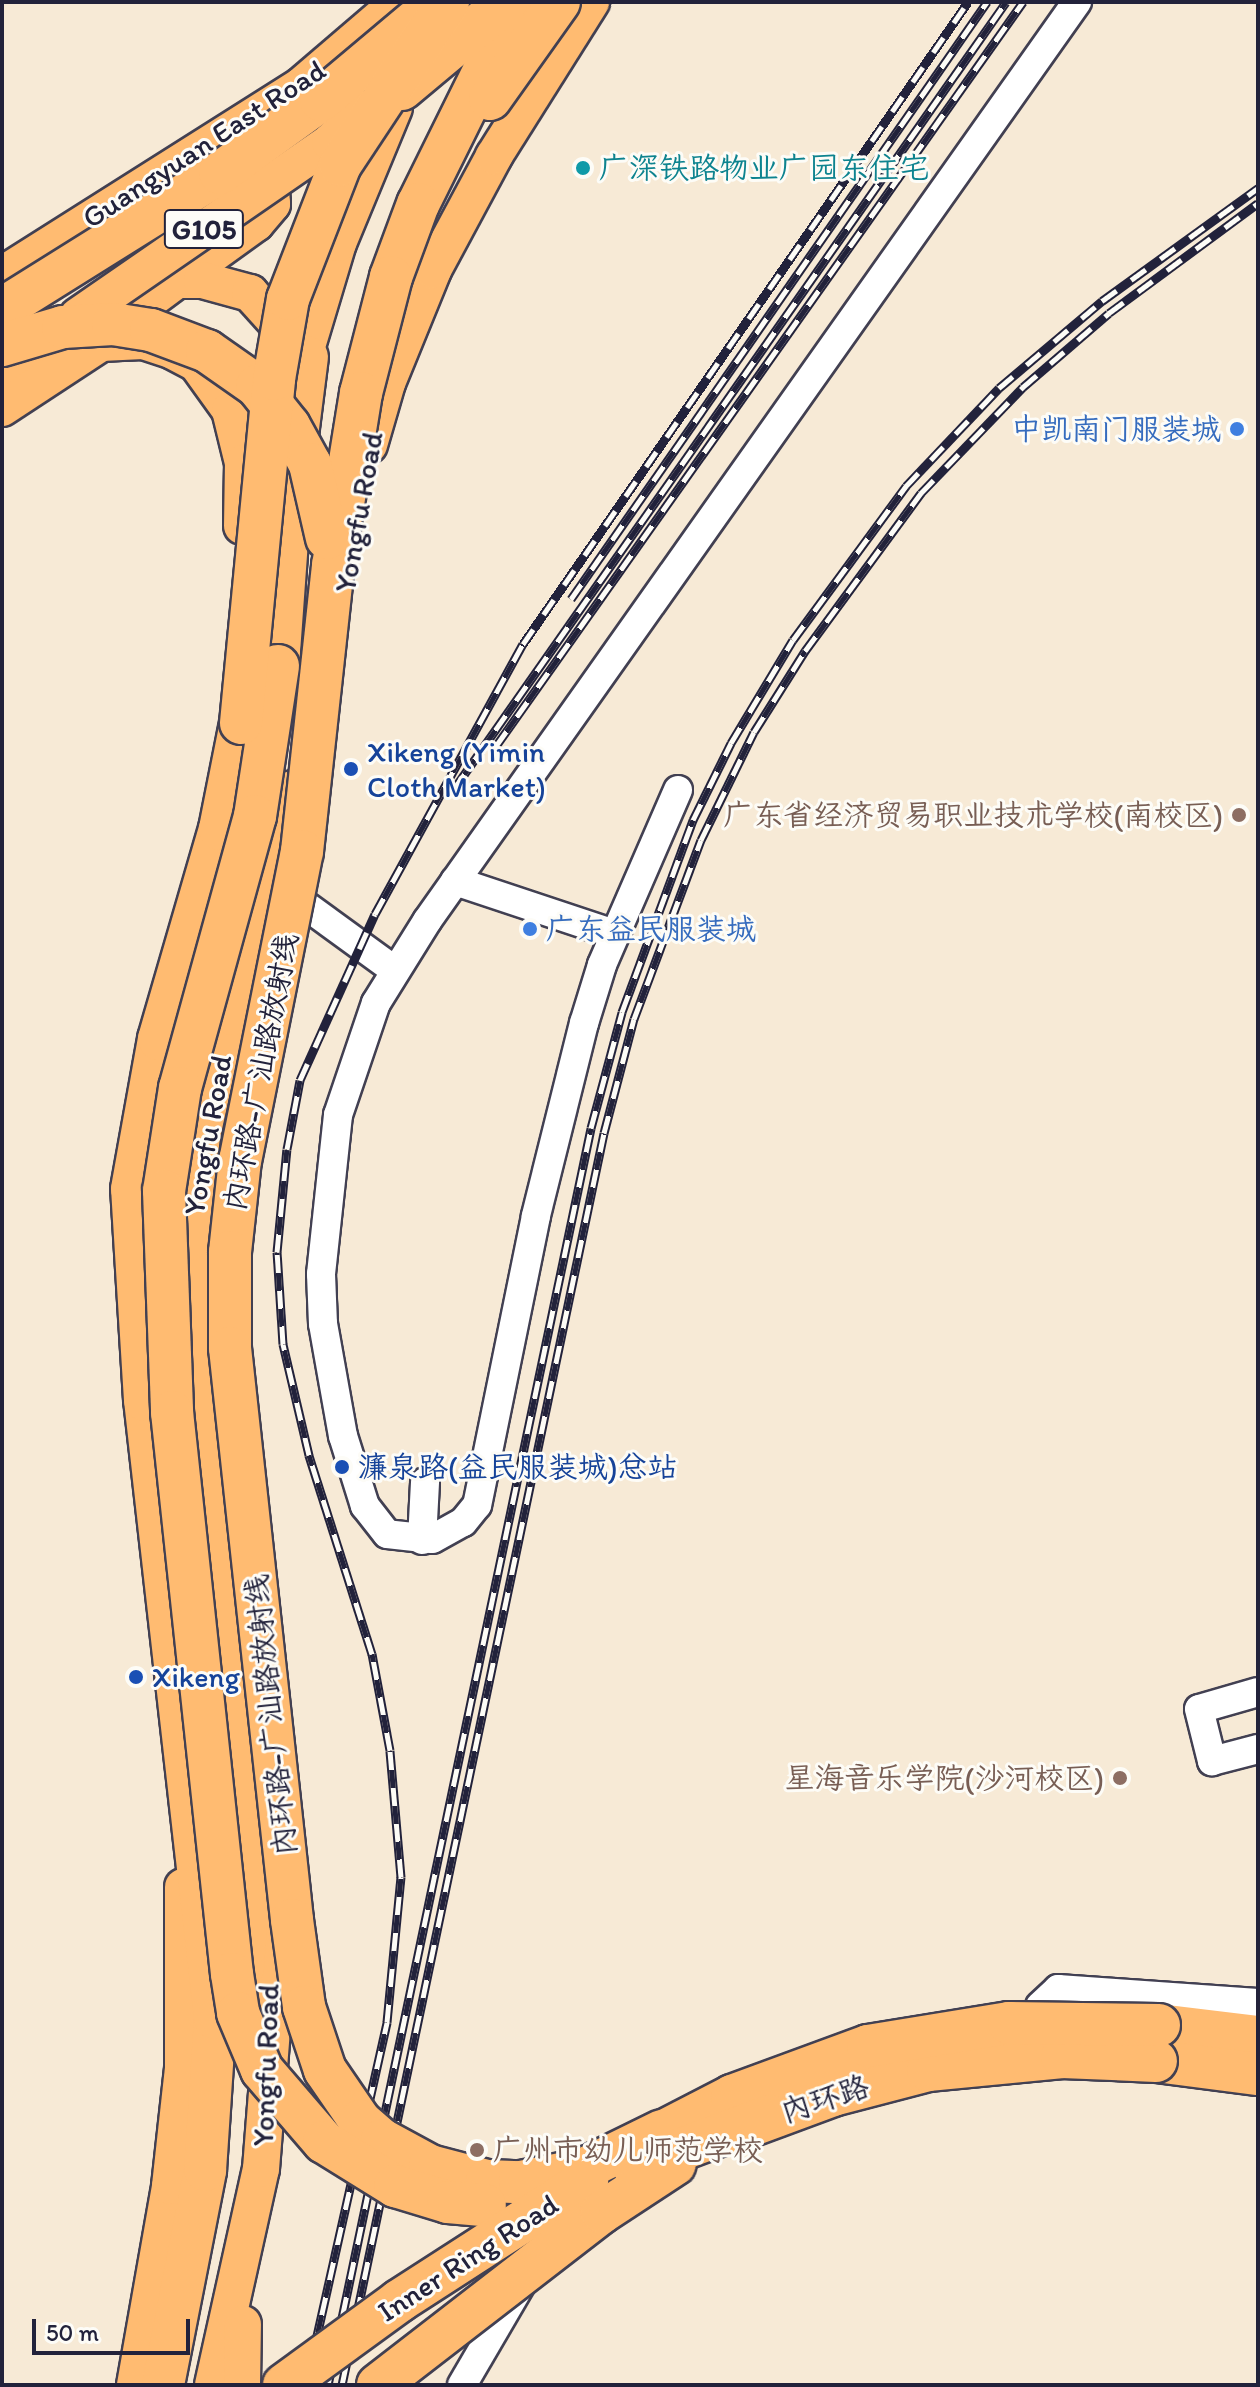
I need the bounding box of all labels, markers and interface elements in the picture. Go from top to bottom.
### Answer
street label: Guangyuan East Road [76,52,332,236]
place label: 广深铁路物业广园东住宅 [599,150,929,186]
marker: 广深铁路物业广园东住宅 [574,159,592,177]
road number: G105 [162,205,246,253]
place label: 中凯南门服装城 [1011,411,1221,447]
marker: 中凯南门服装城 [1228,420,1246,438]
street label: Yongfu Road [327,429,391,595]
place label: Xikeng (Yimin Cloth Market) [367,734,546,804]
marker: Xikeng (Yimin Cloth Market) [342,760,360,778]
place label: 广东省经济贸易职业技术学校(南校区) [723,797,1223,833]
marker: 广东省经济贸易职业技术学校(南校区) [1230,806,1248,824]
place label: 广东益民服装城 [546,911,756,947]
marker: 广东益民服装城 [521,920,539,938]
street label: 内环路-广汕路放射线 [216,930,306,1214]
street label: Yongfu Road [176,1052,240,1218]
place label: 濂泉路(益民服装城)总站 [358,1449,678,1485]
marker: 濂泉路(益民服装城)总站 [333,1458,351,1476]
street label: 内环路-广汕路放射线 [238,1573,304,1857]
place label: Xikeng [152,1659,240,1695]
marker: Xikeng [127,1668,145,1686]
place label: 星海音乐学院(沙河校区) [784,1760,1104,1796]
marker: 星海音乐学院(沙河校区) [1111,1769,1129,1787]
street label: Yongfu Road [245,1984,287,2146]
street label: 内环路 [777,2068,873,2130]
place label: 广州市幼儿师范学校 [493,2132,763,2168]
marker: 广州市幼儿师范学校 [468,2141,486,2159]
street label: Inner Ring Road [372,2187,564,2329]
scale bar [36,2303,194,2353]
text: 50 m [46,2318,99,2347]

